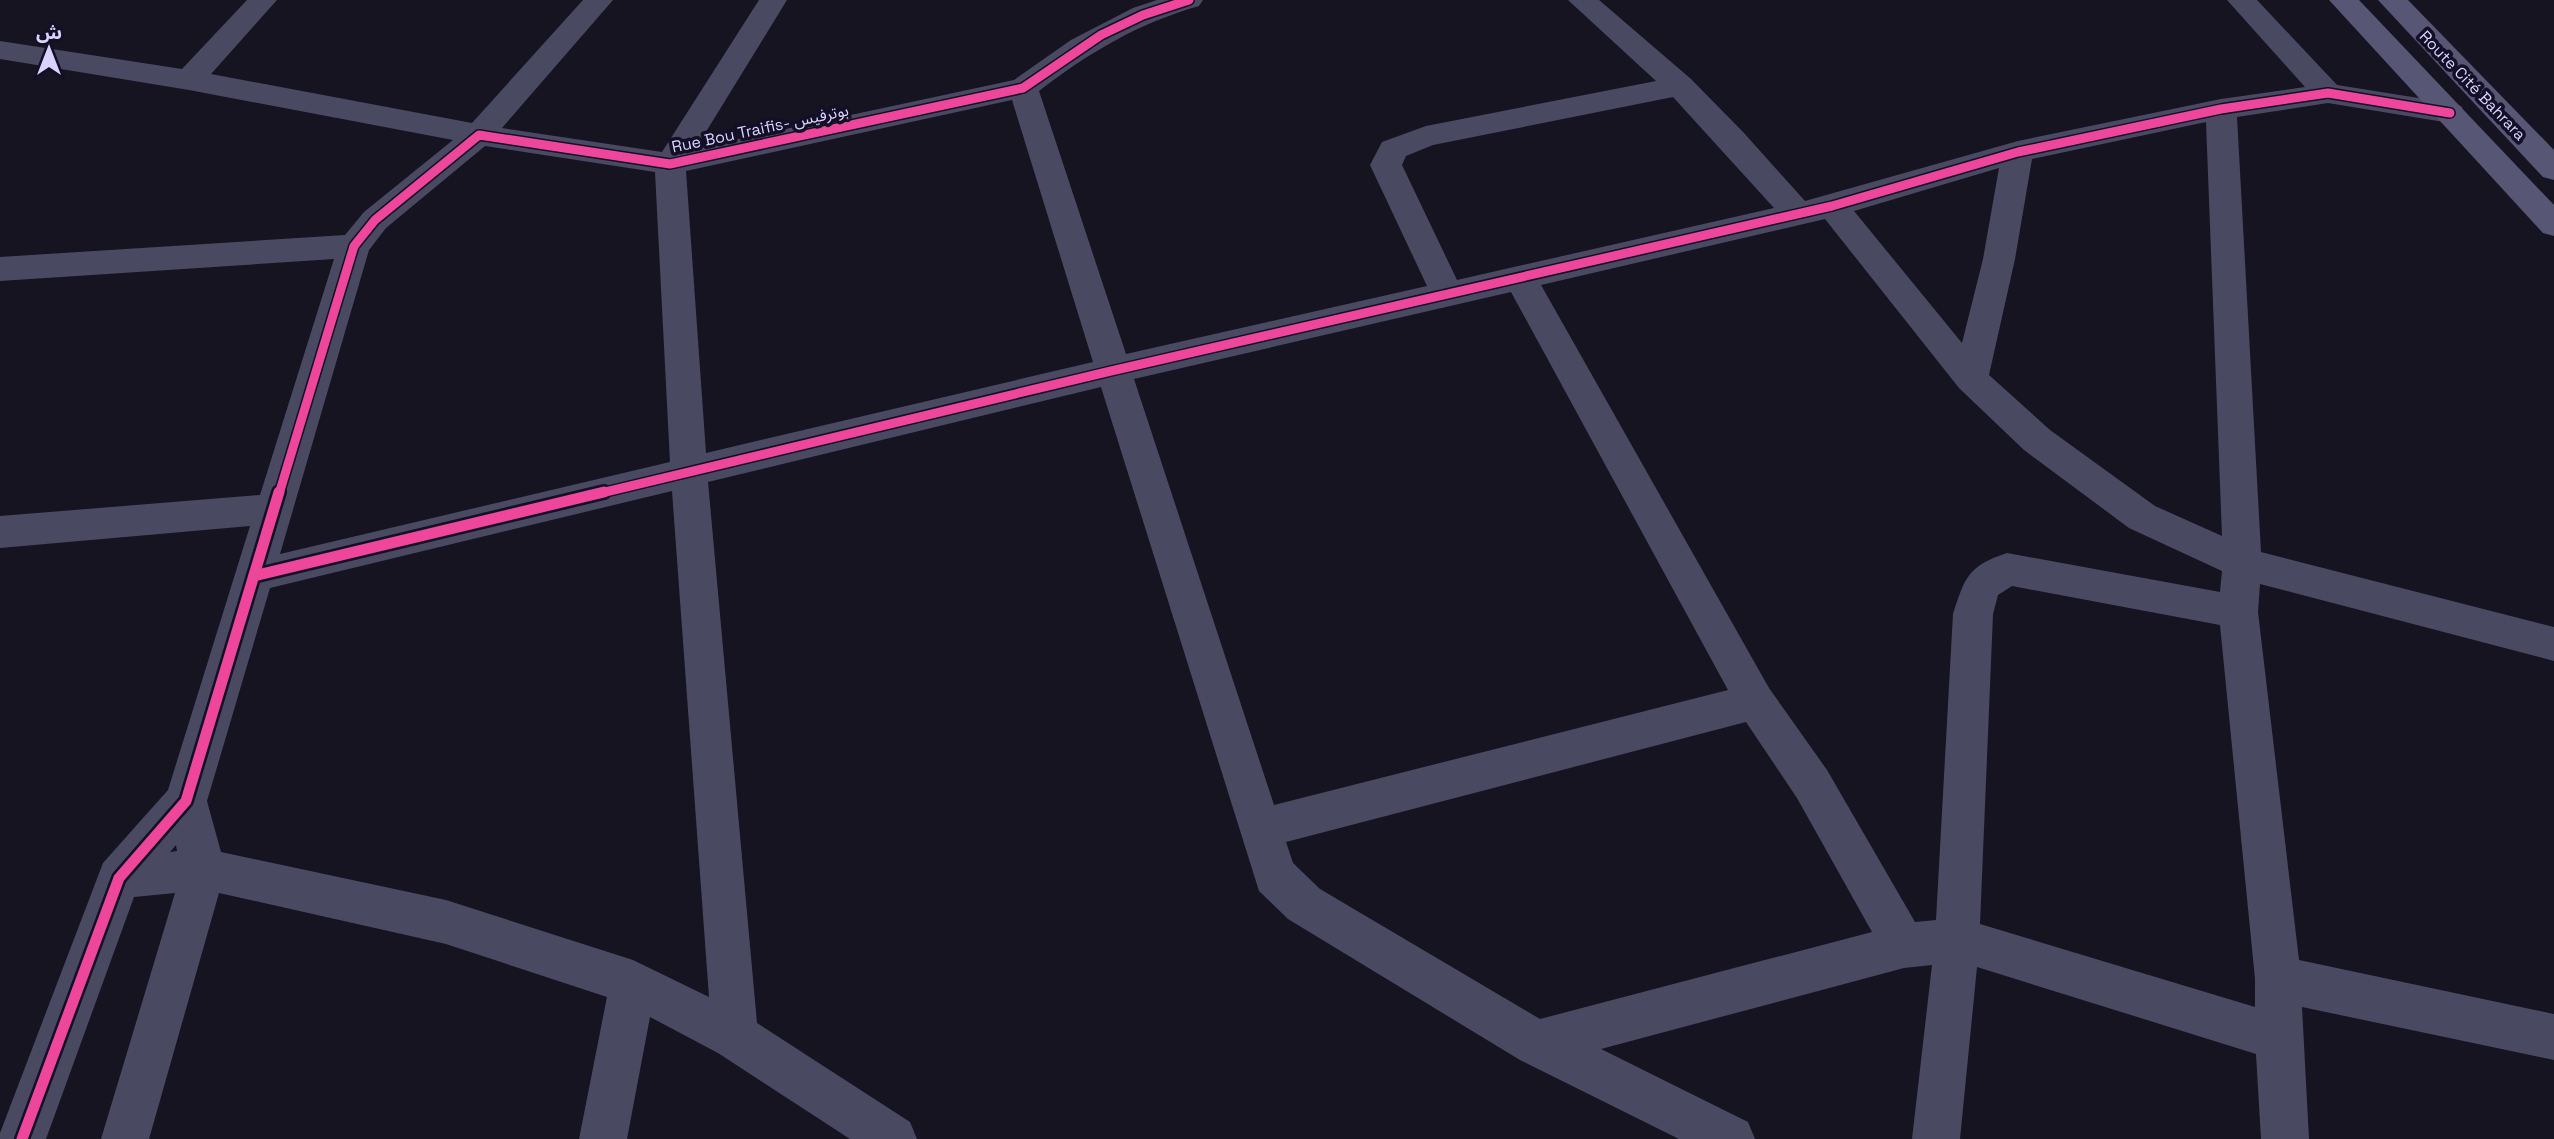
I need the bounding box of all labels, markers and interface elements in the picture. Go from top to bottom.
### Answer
north arrow [14,14,84,84]
text: ش [36,20,62,45]
street label: Route Cité Bahrara [2415,26,2530,145]
street label: Rue Bou Traifis- بوترفيس [670,99,851,158]

